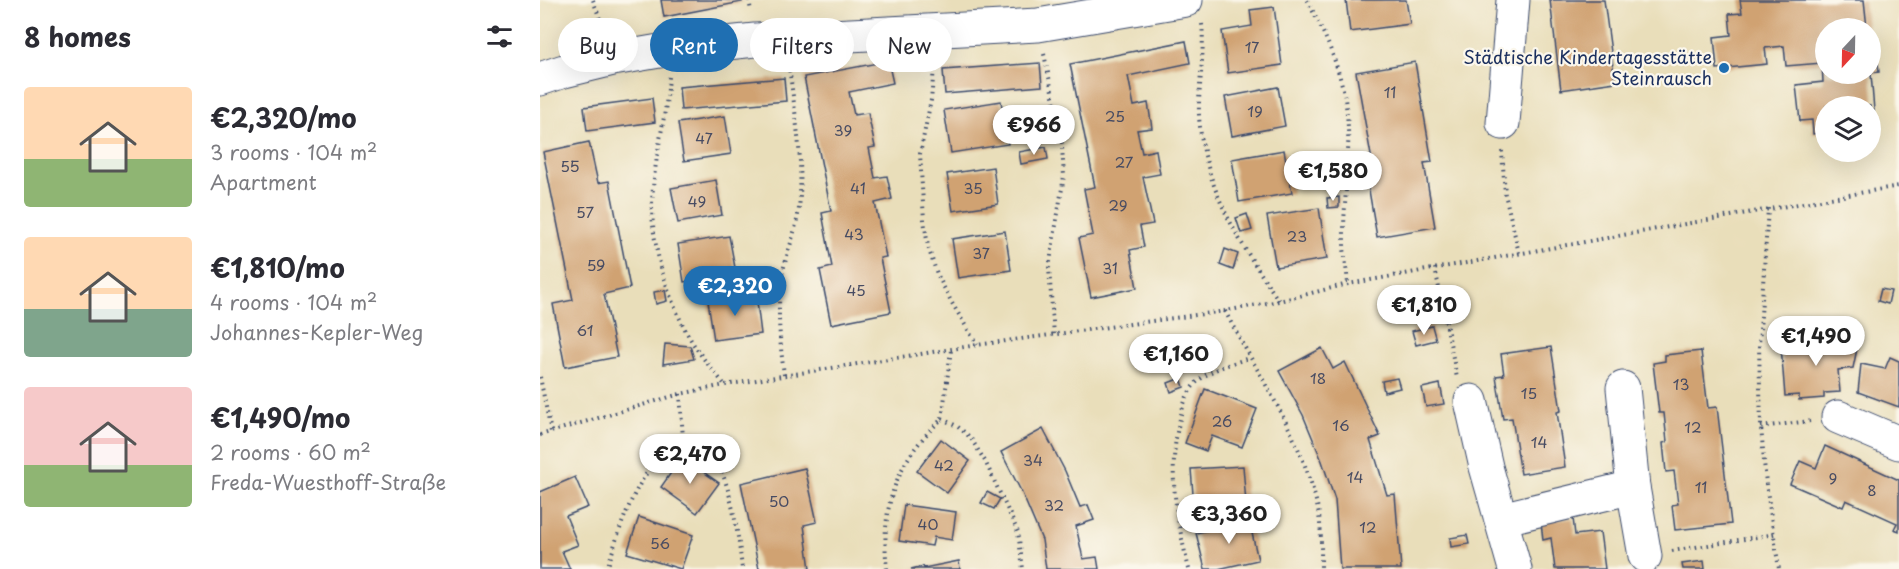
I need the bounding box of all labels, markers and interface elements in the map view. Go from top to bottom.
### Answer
text: 8 homes [24,17,131,56]
chip: Buy [558,18,638,72]
chip: Rent [650,18,738,72]
chip: Filters [750,18,854,72]
chip: New [866,18,952,72]
north arrow [1815,18,1881,84]
map controls [1815,18,1881,162]
icon: filters [483,20,516,53]
house number: 17 [1245,35,1259,58]
place label: Städtische Kindertagesstätte Steinrausch [1463,43,1712,91]
marker: Städtische Kindertagesstätte Steinrausch [1717,61,1731,75]
house number: 11 [1384,80,1396,103]
button: layers [1815,96,1881,162]
text: €2,320/mo [210,98,357,137]
house number: 19 [1247,99,1263,122]
house number: 25 [1105,104,1125,127]
pin: €966 [998,105,1070,156]
text: €966 [1007,109,1061,139]
icon: home [72,111,144,183]
house number: 39 [834,118,852,141]
house number: 47 [695,126,713,149]
text: 3 rooms · 104 m² [210,137,377,167]
house number: 27 [1115,150,1134,173]
pin: €1,580 [1284,151,1382,202]
house number: 55 [560,154,580,177]
text: €1,580 [1298,155,1368,185]
text: Apartment [210,167,317,197]
house number: 41 [850,176,866,199]
house number: 35 [963,176,983,199]
house number: 49 [688,189,706,212]
house number: 29 [1108,193,1128,216]
house number: 57 [576,200,594,223]
house number: 43 [844,222,864,245]
house number: 23 [1287,224,1307,247]
house number: 37 [972,241,990,264]
text: €1,810/mo [210,248,345,287]
house number: 59 [587,253,605,276]
house number: 31 [1102,256,1118,279]
icon: home [72,261,144,333]
pin: €2,320 [686,266,784,317]
text: €2,320 [697,270,773,300]
house number: 45 [846,278,866,301]
pin: €1,810 [1375,285,1473,336]
text: 4 rooms · 104 m² [210,287,377,317]
text: €1,810 [1391,289,1457,319]
pin: €1,490 [1767,316,1865,367]
text: Johannes-Kepler-Weg [210,317,423,347]
house number: 61 [577,318,593,341]
text: €1,490 [1781,320,1851,350]
pin: €1,160 [1127,334,1225,385]
text: €1,160 [1143,338,1209,368]
house number: 18 [1310,366,1326,389]
house number: 13 [1673,372,1689,395]
house number: 15 [1521,381,1537,404]
text: €1,490/mo [210,398,350,437]
house number: 26 [1212,409,1232,432]
icon: home [72,411,144,483]
house number: 16 [1332,413,1350,436]
house number: 12 [1684,415,1702,438]
house number: 14 [1531,430,1547,453]
pin: €2,470 [641,434,739,485]
text: 2 rooms · 60 m² [210,437,371,467]
text: €2,470 [653,438,727,468]
house number: 34 [1023,448,1043,471]
house number: 42 [934,453,954,476]
house number: 14 [1347,465,1363,488]
house number: 9 [1829,466,1837,489]
text: Freda-Wuesthoff-Straße [210,467,446,497]
house number: 11 [1695,475,1707,498]
house number: 8 [1867,478,1877,501]
house number: 50 [769,489,789,512]
house number: 32 [1044,493,1064,516]
pin: €3,360 [1180,494,1278,545]
text: €3,360 [1191,498,1267,528]
house number: 40 [918,512,938,535]
house number: 12 [1359,515,1377,538]
house number: 56 [650,531,670,554]

